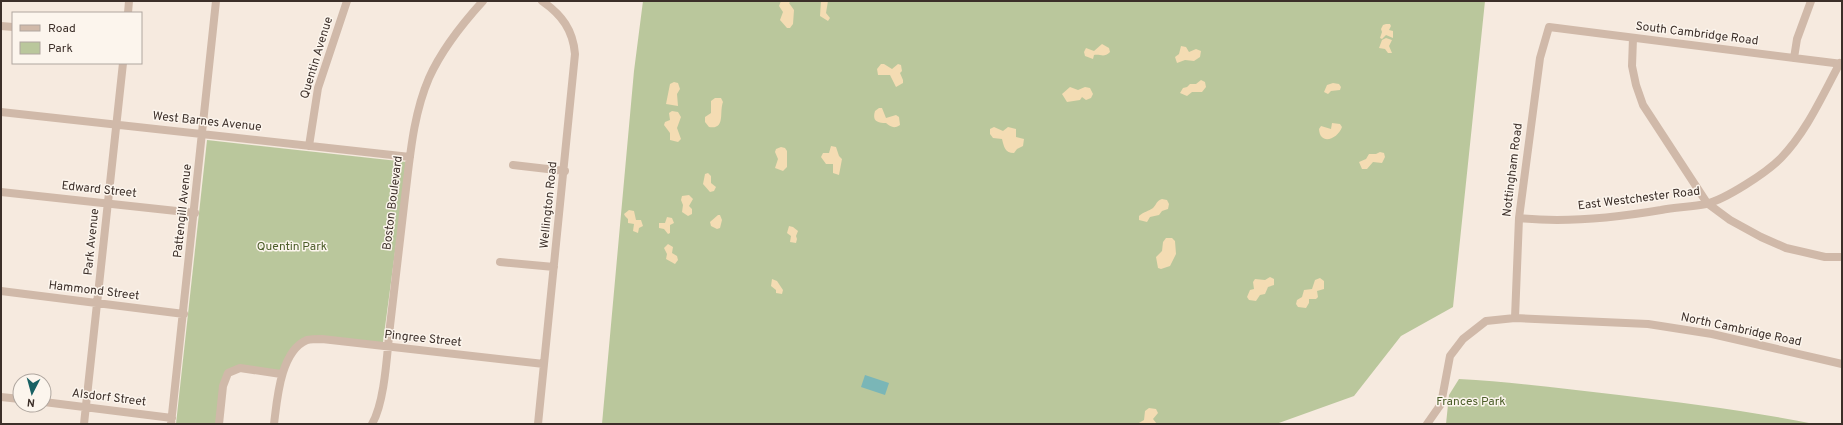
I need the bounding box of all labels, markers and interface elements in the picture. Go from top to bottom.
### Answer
legend [12,12,142,64]
street label: Quentin Avenue [297,15,337,101]
street label: South Cambridge Road [1635,19,1759,49]
text: Road [48,21,76,37]
text: Park [48,41,73,57]
street label: West Barnes Avenue [152,108,262,136]
street label: Nottingham Road [1499,122,1527,218]
street label: Boston Boulevard [379,155,407,251]
street label: Wellington Road [536,161,562,249]
street label: Pattengill Avenue [170,163,196,259]
street label: Edward Street [61,178,137,202]
street label: East Westchester Road [1577,184,1701,214]
street label: Park Avenue [81,208,103,276]
park label: Quentin Park [257,239,327,255]
street label: Hammond Street [48,277,140,305]
street label: North Cambridge Road [1679,309,1803,351]
street label: Pingree Street [384,327,462,351]
north arrow [12,373,52,413]
street label: Alsdorf Street [71,386,147,410]
park label: Frances Park [1436,394,1506,410]
text: N [26,395,36,409]

